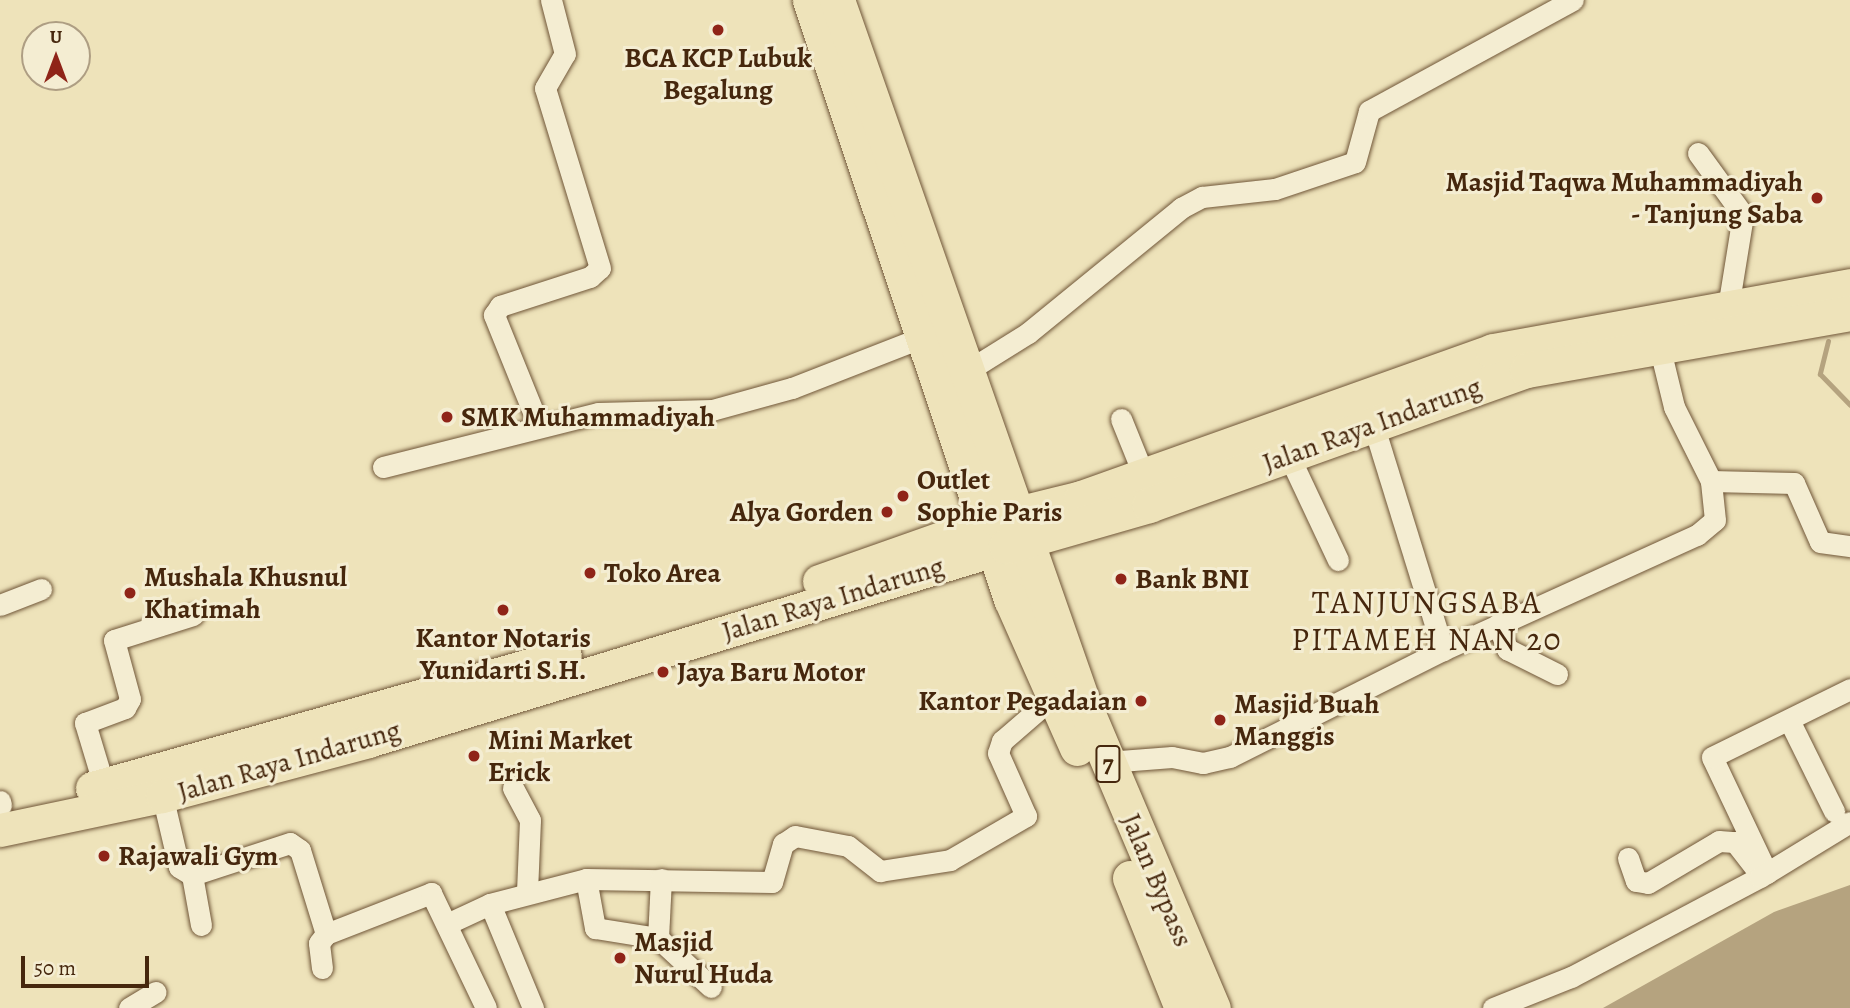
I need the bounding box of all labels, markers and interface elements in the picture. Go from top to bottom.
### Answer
north arrow [21,21,91,91]
marker: BCA KCP Lubuk Begalung [710,22,726,38]
text: U [50,24,62,50]
place label: BCA KCP Lubuk Begalung [624,41,812,107]
place label: Masjid Taqwa Muhammadiyah - Tanjung Saba [1445,165,1803,231]
marker: Masjid Taqwa Muhammadiyah - Tanjung Saba [1809,190,1825,206]
street label: Jalan Raya Indarung [1258,370,1486,480]
place label: SMK Muhammadiyah [461,400,715,434]
marker: SMK Muhammadiyah [439,409,455,425]
place label: Outlet Sophie Paris [917,463,1063,529]
marker: Outlet Sophie Paris [895,488,911,504]
place label: Alya Gorden [730,495,873,529]
marker: Alya Gorden [879,504,895,520]
street label: Jalan Raya Indarung [718,549,948,649]
place label: Toko Area [604,556,721,590]
place label: Mushala Khusnul Khatimah [144,560,347,626]
place label: Bank BNI [1135,562,1249,596]
marker: Toko Area [582,565,598,581]
marker: Bank BNI [1113,571,1129,587]
district label: TANJUNGSABA PITAMEH NAN 20 [1293,584,1561,659]
marker: Mushala Khusnul Khatimah [122,585,138,601]
marker: Kantor Notaris Yunidarti S.H. [495,602,511,618]
place label: Kantor Notaris Yunidarti S.H. [415,621,591,687]
place label: Jaya Baru Motor [677,655,865,689]
marker: Jaya Baru Motor [655,664,671,680]
place label: Kantor Pegadaian [918,684,1127,718]
place label: Masjid Buah Manggis [1234,687,1380,753]
marker: Kantor Pegadaian [1133,693,1149,709]
marker: Masjid Buah Manggis [1212,712,1228,728]
street label: Jalan Raya Indarung [174,713,404,809]
place label: Mini Market Erick [488,723,633,789]
road number: 7 [1094,742,1122,786]
marker: Mini Market Erick [466,748,482,764]
street label: Jalan Bypass [1114,808,1200,952]
place label: Rajawali Gym [118,839,278,873]
marker: Rajawali Gym [96,848,112,864]
place label: Masjid Nurul Huda [634,925,773,991]
scale bar [24,942,152,986]
marker: Masjid Nurul Huda [612,950,628,966]
text: 50 m [34,954,76,982]

